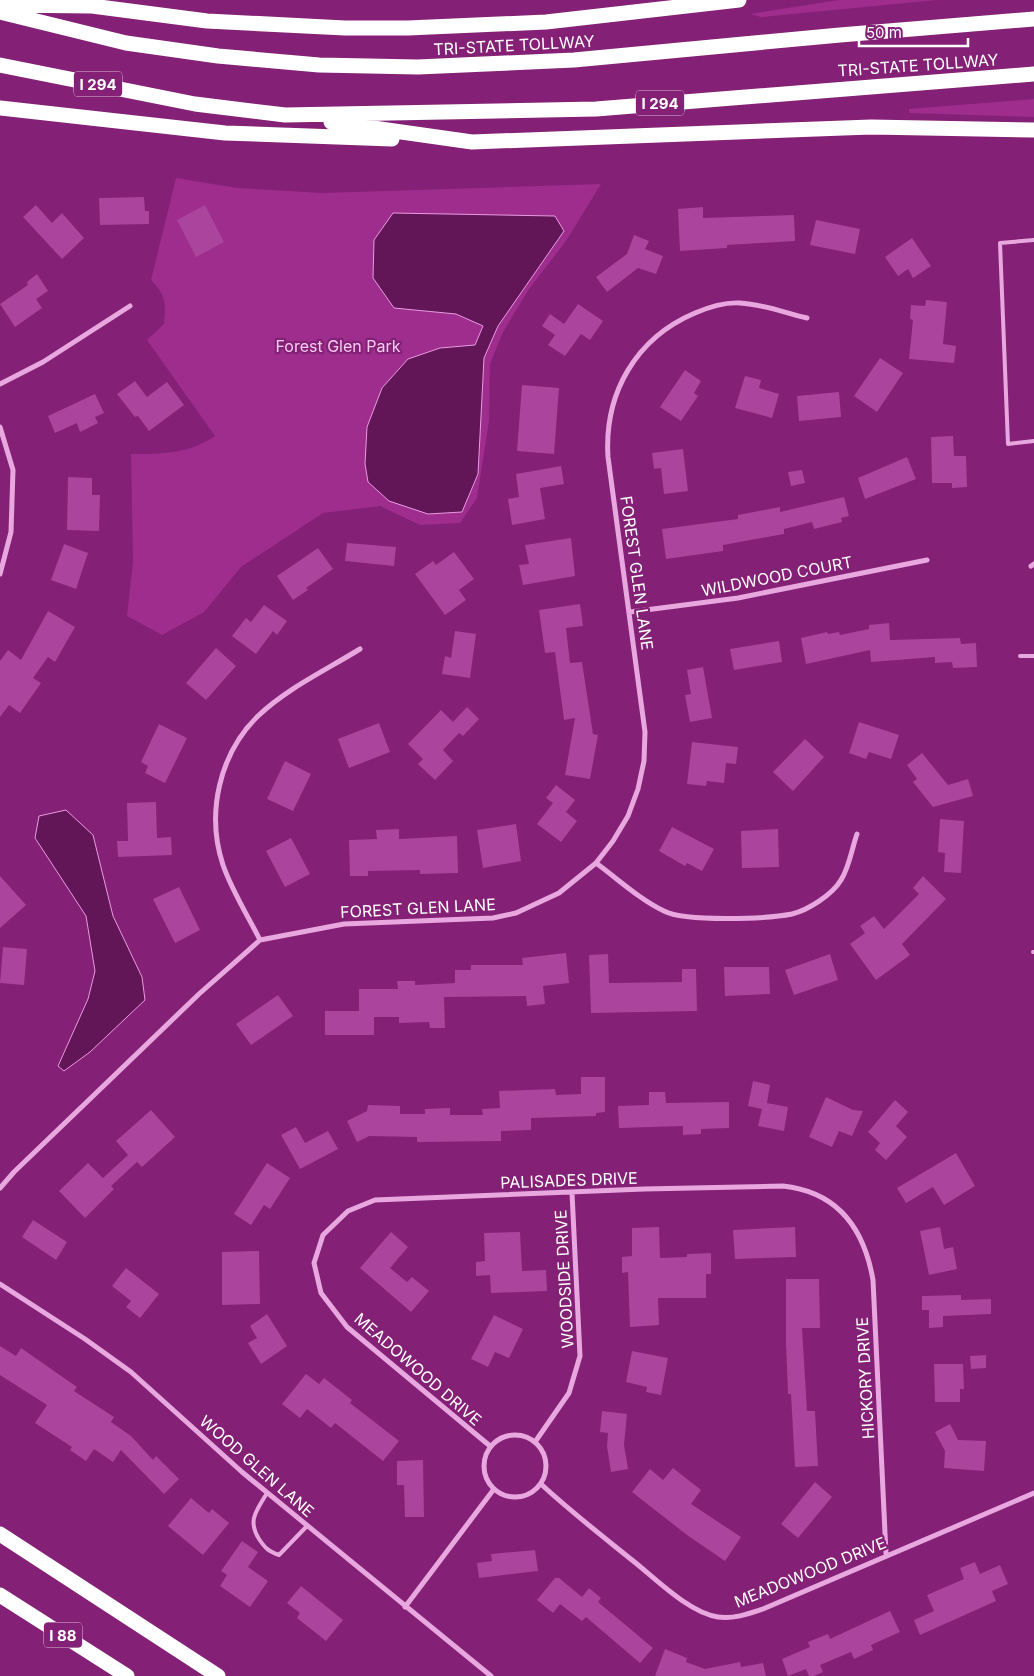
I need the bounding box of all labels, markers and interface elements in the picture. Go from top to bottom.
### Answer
scale bar [859,15,968,47]
text: 50 m [866,23,902,42]
street label: TRI-STATE TOLLWAY [433,31,595,59]
street label: TRI-STATE TOLLWAY [837,49,999,81]
road number: I 294 [74,72,122,96]
road number: I 294 [636,90,684,116]
park label: Forest Glen Park [275,336,401,356]
street label: FOREST GLEN LANE [616,495,658,651]
street label: WILDWOOD COURT [700,552,854,600]
street label: FOREST GLEN LANE [340,894,496,922]
street label: PALISADES DRIVE [500,1168,638,1192]
street label: WOODSIDE DRIVE [550,1209,578,1349]
street label: MEADOWOOD DRIVE [350,1308,486,1430]
street label: HICKORY DRIVE [852,1316,878,1440]
street label: WOOD GLEN LANE [196,1411,318,1521]
street label: MEADOWOOD DRIVE [731,1532,889,1612]
road number: I 88 [44,1622,82,1648]

